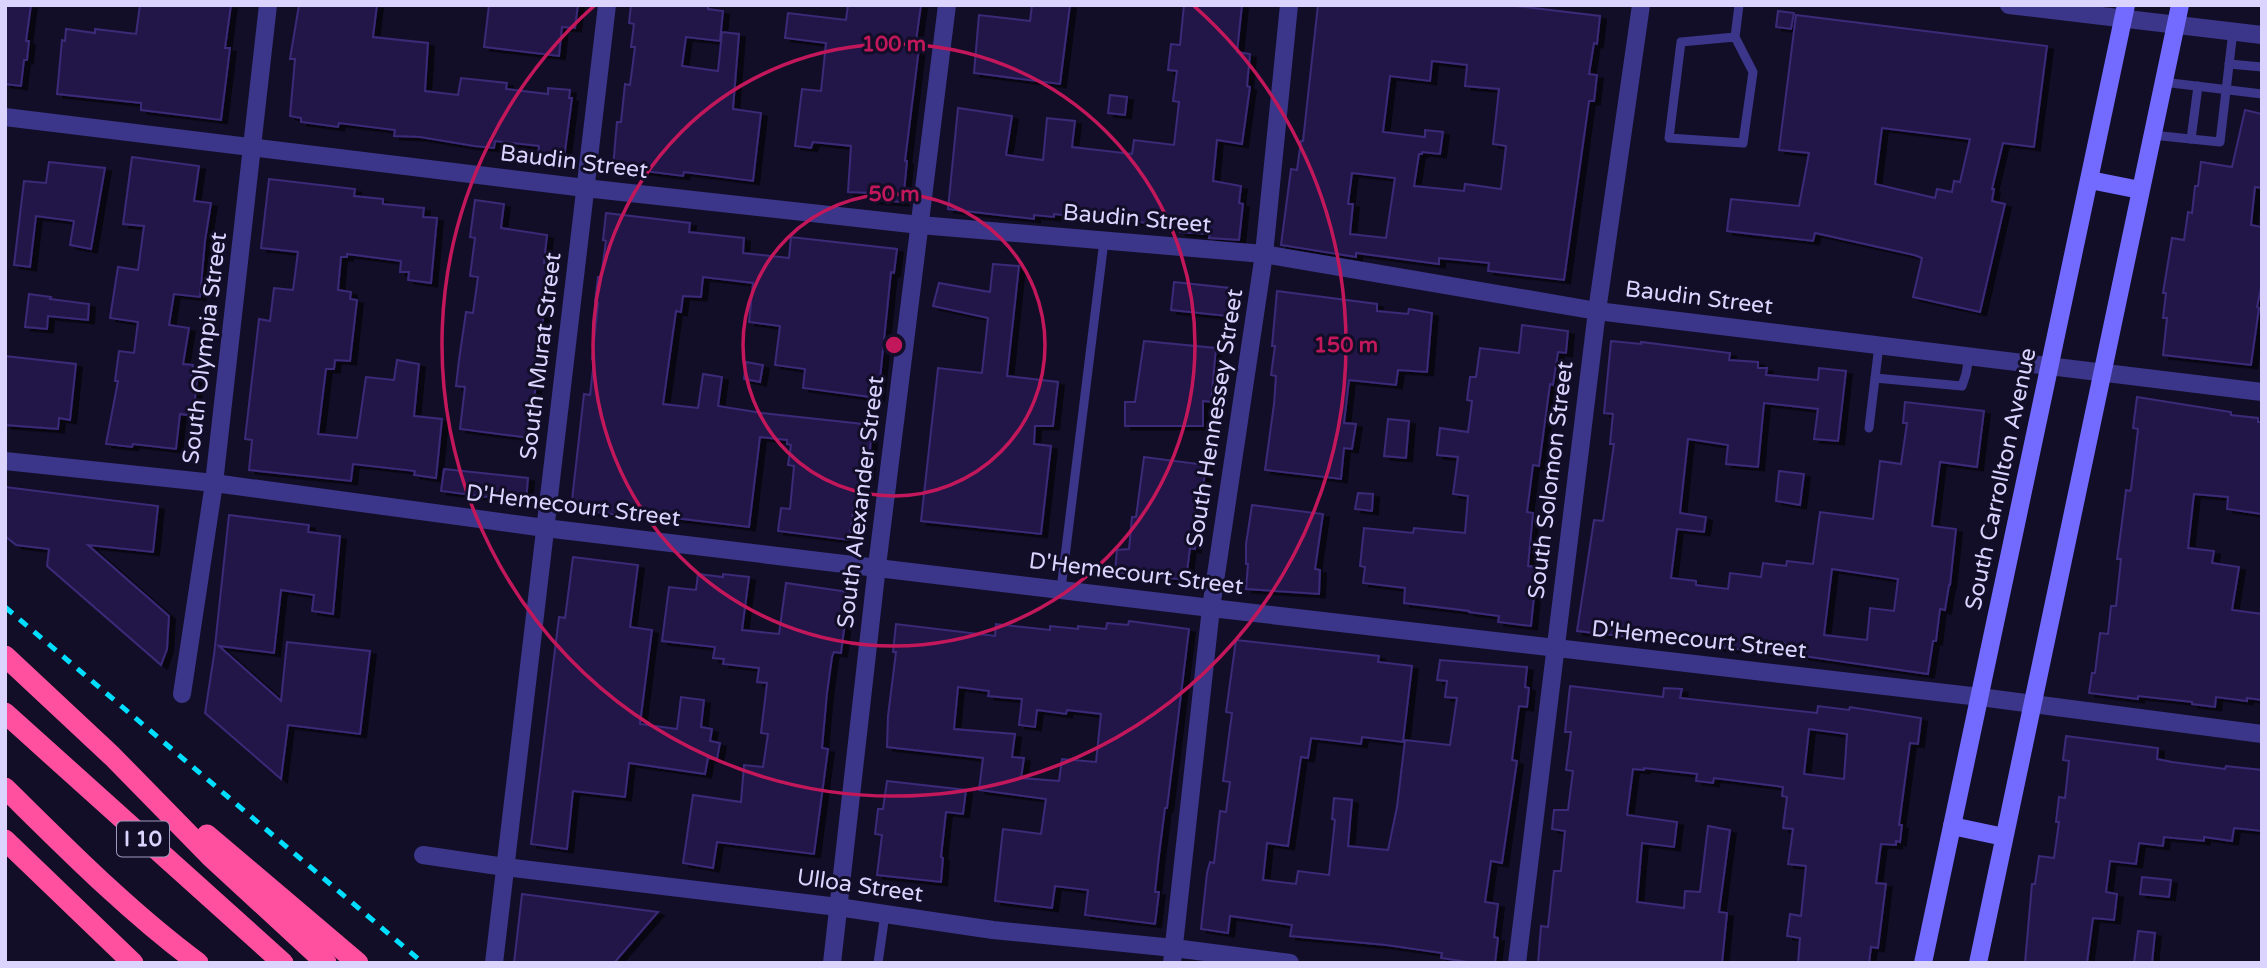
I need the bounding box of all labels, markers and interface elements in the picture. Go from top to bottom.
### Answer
text: 100 m [862,32,926,57]
street label: Baudin Street [498,139,650,185]
text: 50 m [868,182,920,207]
street label: Baudin Street [1062,199,1213,239]
street label: South Olympia Street [177,230,233,466]
street label: South Murat Street [514,250,568,461]
street label: Baudin Street [1623,275,1775,321]
street label: South Hennessey Street [1181,287,1249,549]
centre of rings [882,333,906,357]
text: 150 m [1314,333,1378,358]
street label: South Carrollton Avenue [1960,345,2042,613]
street label: South Solomon Street [1523,359,1580,601]
street label: South Alexander Street [832,374,890,630]
street label: D'Hemecourt Street [464,479,682,533]
street label: D'Hemecourt Street [1027,547,1245,601]
street label: D'Hemecourt Street [1590,615,1808,665]
road number: I 10 [117,822,169,856]
street label: Ulloa Street [795,863,925,909]

